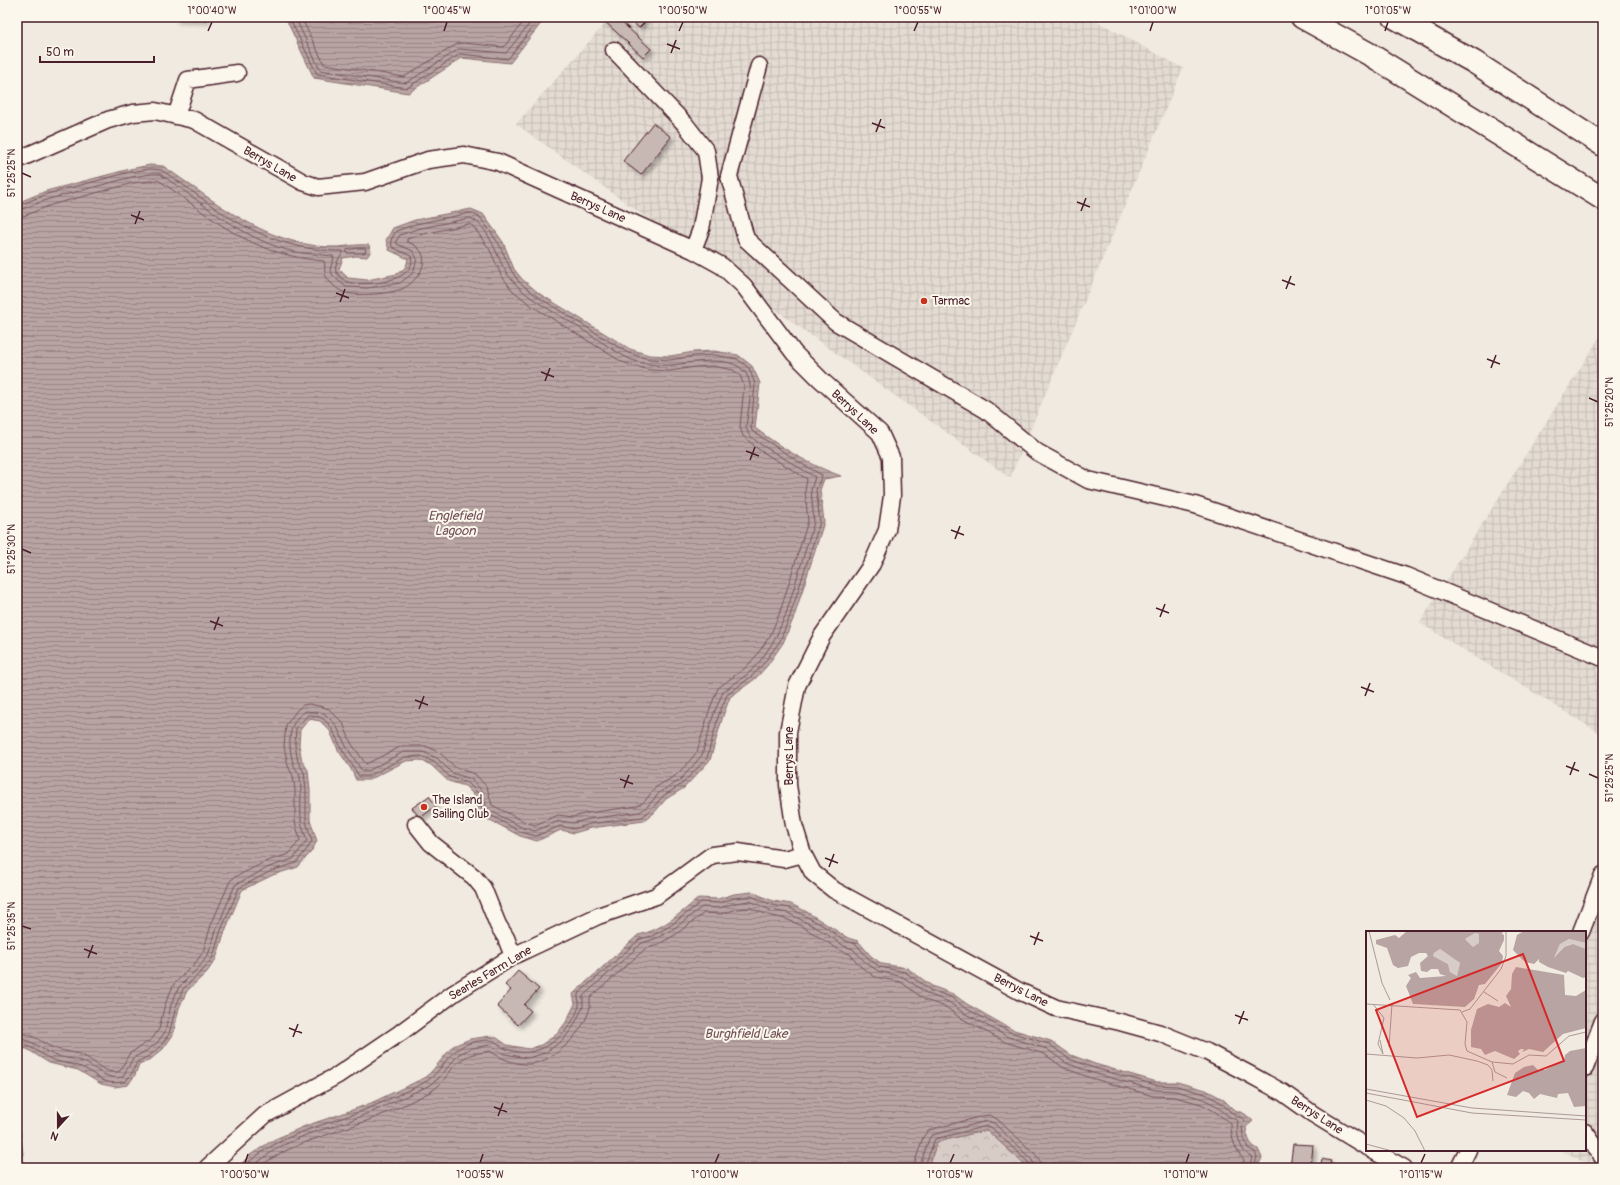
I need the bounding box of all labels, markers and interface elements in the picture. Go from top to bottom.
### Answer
text: 1°00'40"W [187,5,237,17]
text: 1°00'45"W [423,5,471,17]
text: 1°00'50"W [659,5,708,17]
text: 1°00'55"W [894,5,942,17]
text: 1°01'00"W [1129,5,1177,17]
text: 1°01'05"W [1365,5,1411,17]
scale bar [40,38,154,64]
text: 50 m [46,45,74,60]
street label: Berrys Lane [240,143,299,186]
text: 51°25'25"N [6,148,18,197]
street label: Berrys Lane [568,189,628,226]
place label: Tarmac [932,294,970,309]
marker: Tarmac [919,296,929,306]
text: 51°25'20"N [1604,377,1616,427]
street label: Berrys Lane [828,387,881,438]
water label: Englefield Lagoon [428,508,483,539]
text: 51°25'30"N [6,524,18,574]
street label: Berrys Lane [782,726,797,786]
text: 51°25'25"N [1604,753,1616,802]
place label: The Island Sailing Club [432,793,489,822]
marker: The Island Sailing Club [419,802,429,812]
text: 51°25'35"N [6,902,18,950]
inset map [1366,931,1586,1151]
street label: Searles Farm Lane [446,943,534,1004]
street label: Berrys Lane [991,970,1051,1011]
water label: Burghfield Lake [705,1026,789,1042]
street label: Berrys Lane [1288,1093,1346,1138]
north arrow [38,1107,78,1147]
text: N [48,1128,60,1143]
text: 1°00'50"W [221,1169,270,1181]
text: 1°00'55"W [456,1169,504,1181]
text: 1°01'00"W [691,1169,739,1181]
text: 1°01'05"W [927,1169,973,1181]
text: 1°01'10"W [1164,1169,1209,1181]
text: 1°01'15"W [1400,1169,1443,1181]

